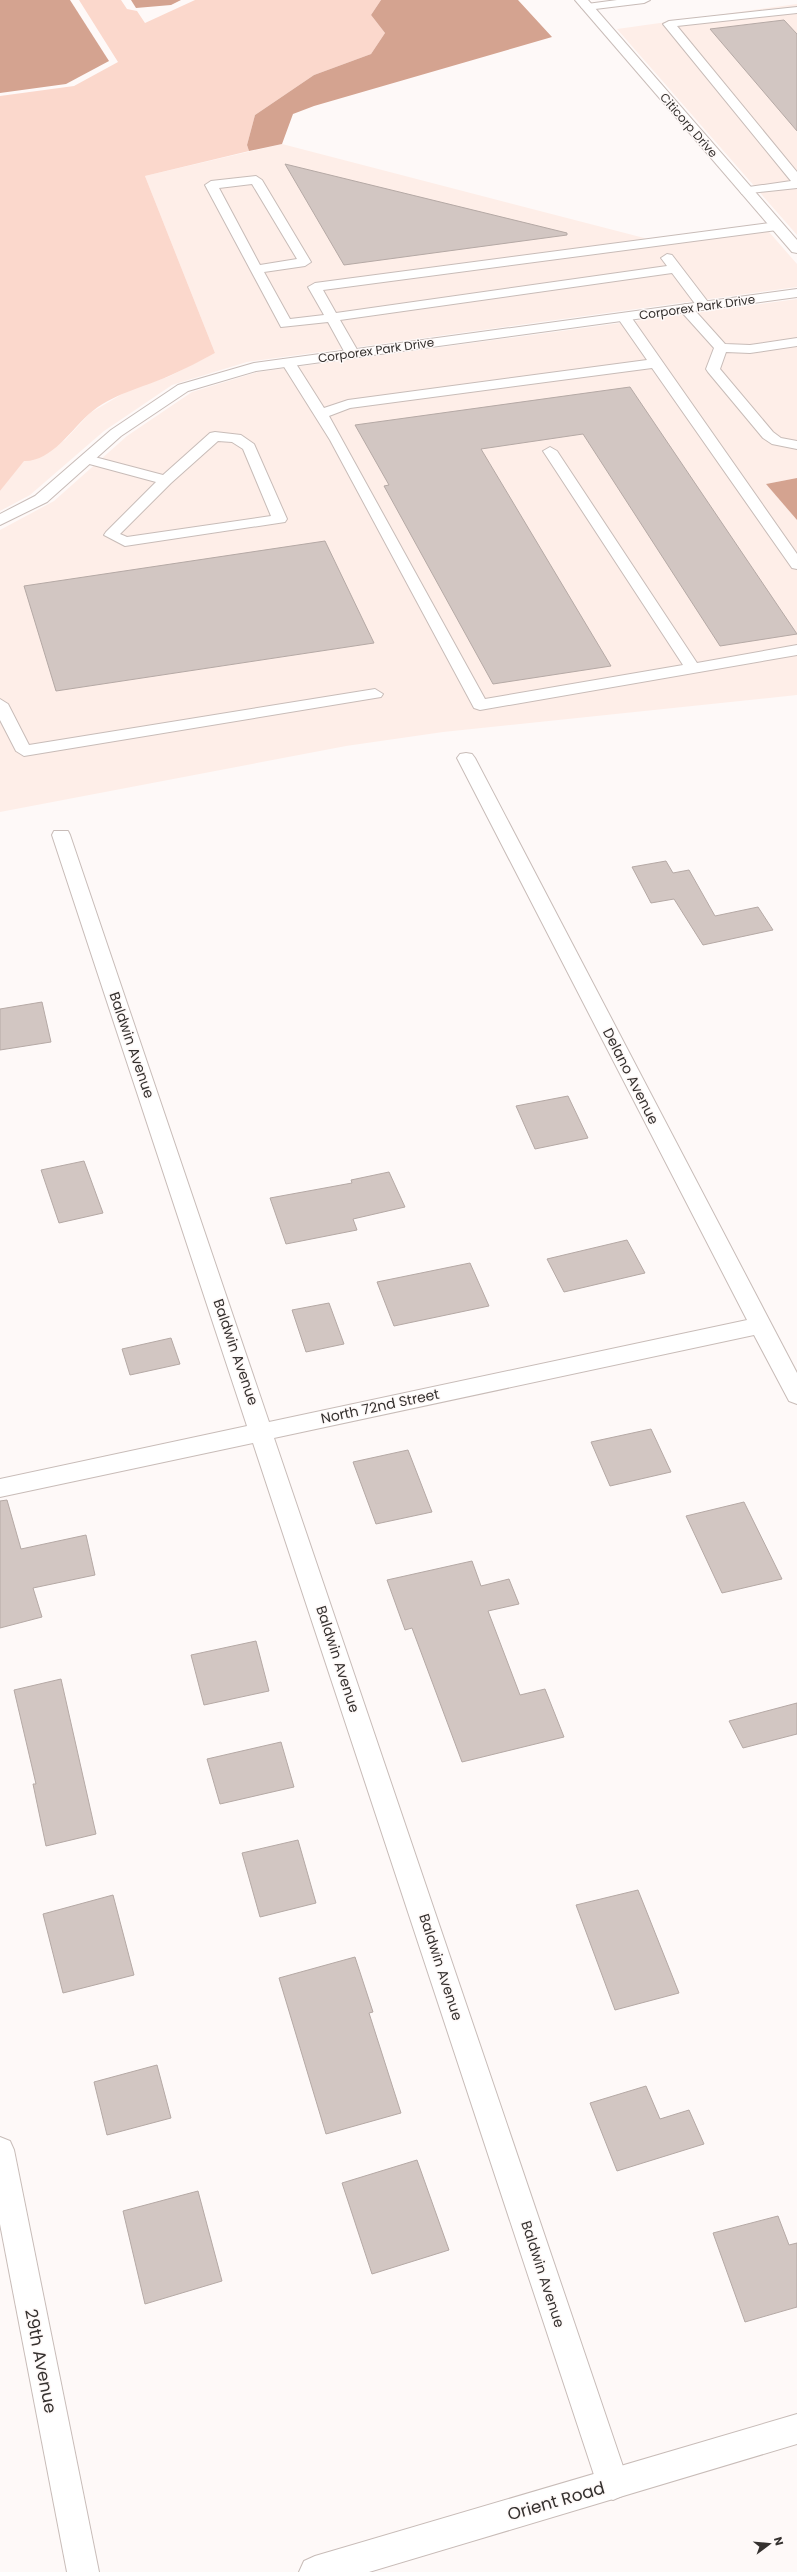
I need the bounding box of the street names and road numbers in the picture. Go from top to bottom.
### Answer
street label: Citicorp Drive [656,89,722,161]
street label: Corporex Park Drive [638,290,756,324]
street label: Corporex Park Drive [317,333,435,367]
street label: Baldwin Avenue [104,989,160,1101]
street label: Delano Avenue [598,1024,664,1128]
street label: Baldwin Avenue [208,1296,264,1408]
street label: North 72nd Street [319,1384,441,1428]
street label: Baldwin Avenue [311,1603,365,1715]
street label: Baldwin Avenue [414,1911,468,2023]
street label: Baldwin Avenue [516,2218,570,2330]
street label: 29th Avenue [19,2307,63,2415]
street label: Orient Road [505,2476,607,2526]

